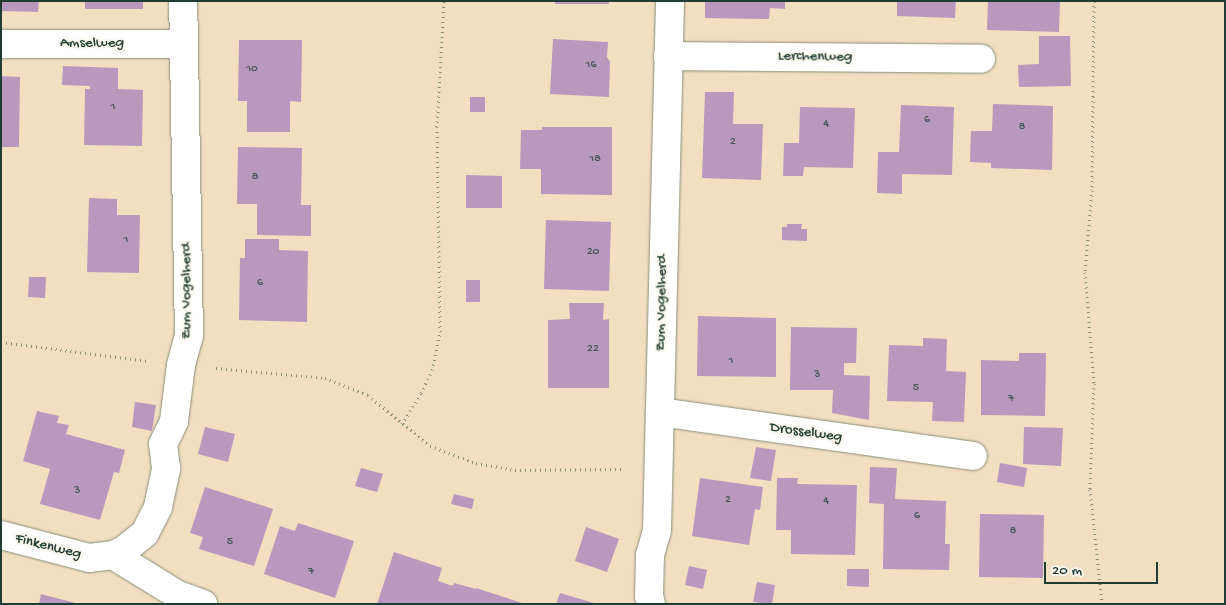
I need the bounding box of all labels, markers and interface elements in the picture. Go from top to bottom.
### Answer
street label: Amselweg [60,35,124,53]
street label: Lerchenweg [778,47,852,67]
house number: 16 [586,59,596,73]
house number: 10 [246,63,258,77]
house number: 1 [111,101,115,115]
house number: 6 [924,114,930,128]
house number: 4 [823,118,829,132]
house number: 8 [1019,121,1025,135]
house number: 2 [730,136,736,150]
house number: 18 [589,153,601,167]
house number: 8 [252,171,258,185]
house number: 1 [124,234,128,248]
street label: Zum Vogelherd [178,243,196,339]
house number: 20 [587,246,599,260]
street label: Zum Vogelherd [652,255,672,351]
house number: 6 [257,277,263,291]
house number: 22 [587,343,599,357]
house number: 1 [729,355,733,369]
house number: 3 [814,369,820,383]
house number: 5 [913,382,919,396]
house number: 7 [1008,393,1014,407]
street label: Drosselweg [769,419,843,447]
house number: 3 [74,485,80,499]
house number: 2 [725,494,731,508]
house number: 4 [823,495,829,509]
house number: 6 [914,510,920,524]
house number: 8 [1010,525,1016,539]
street label: Finkenweg [13,530,83,564]
house number: 5 [227,536,233,550]
scale bar [1046,552,1160,584]
text: 20 m [1052,562,1082,580]
house number: 7 [308,566,314,580]

